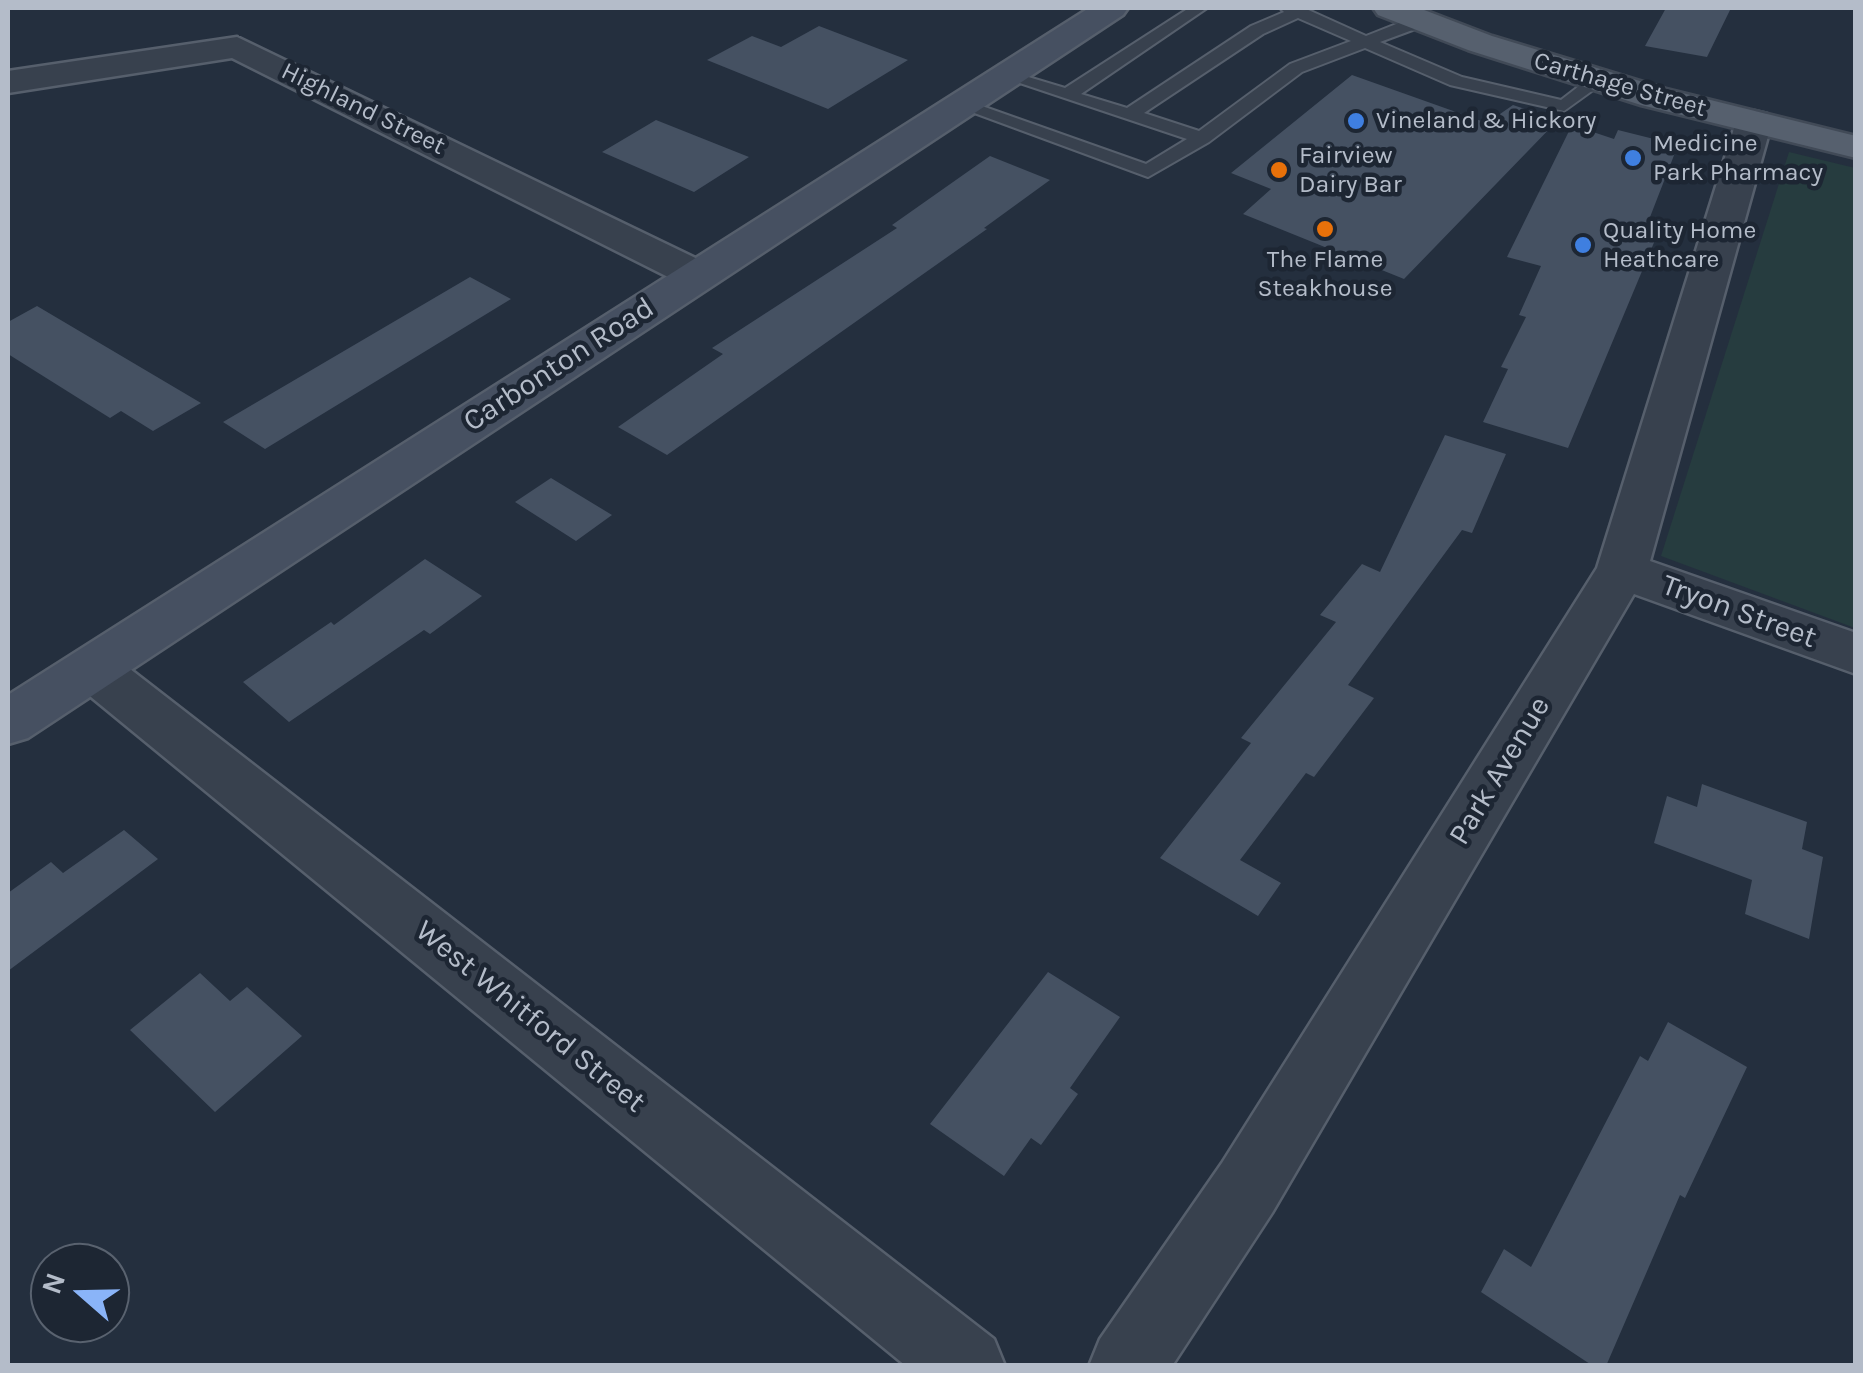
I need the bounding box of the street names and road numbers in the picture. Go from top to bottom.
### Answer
street label: Carthage Street [1530,46,1710,124]
street label: Highland Street [276,56,450,162]
street label: Carbonton Road [457,290,661,440]
street label: Tryon Street [1657,567,1821,657]
street label: Park Avenue [1442,690,1558,852]
street label: West Whitford Street [408,913,652,1121]

